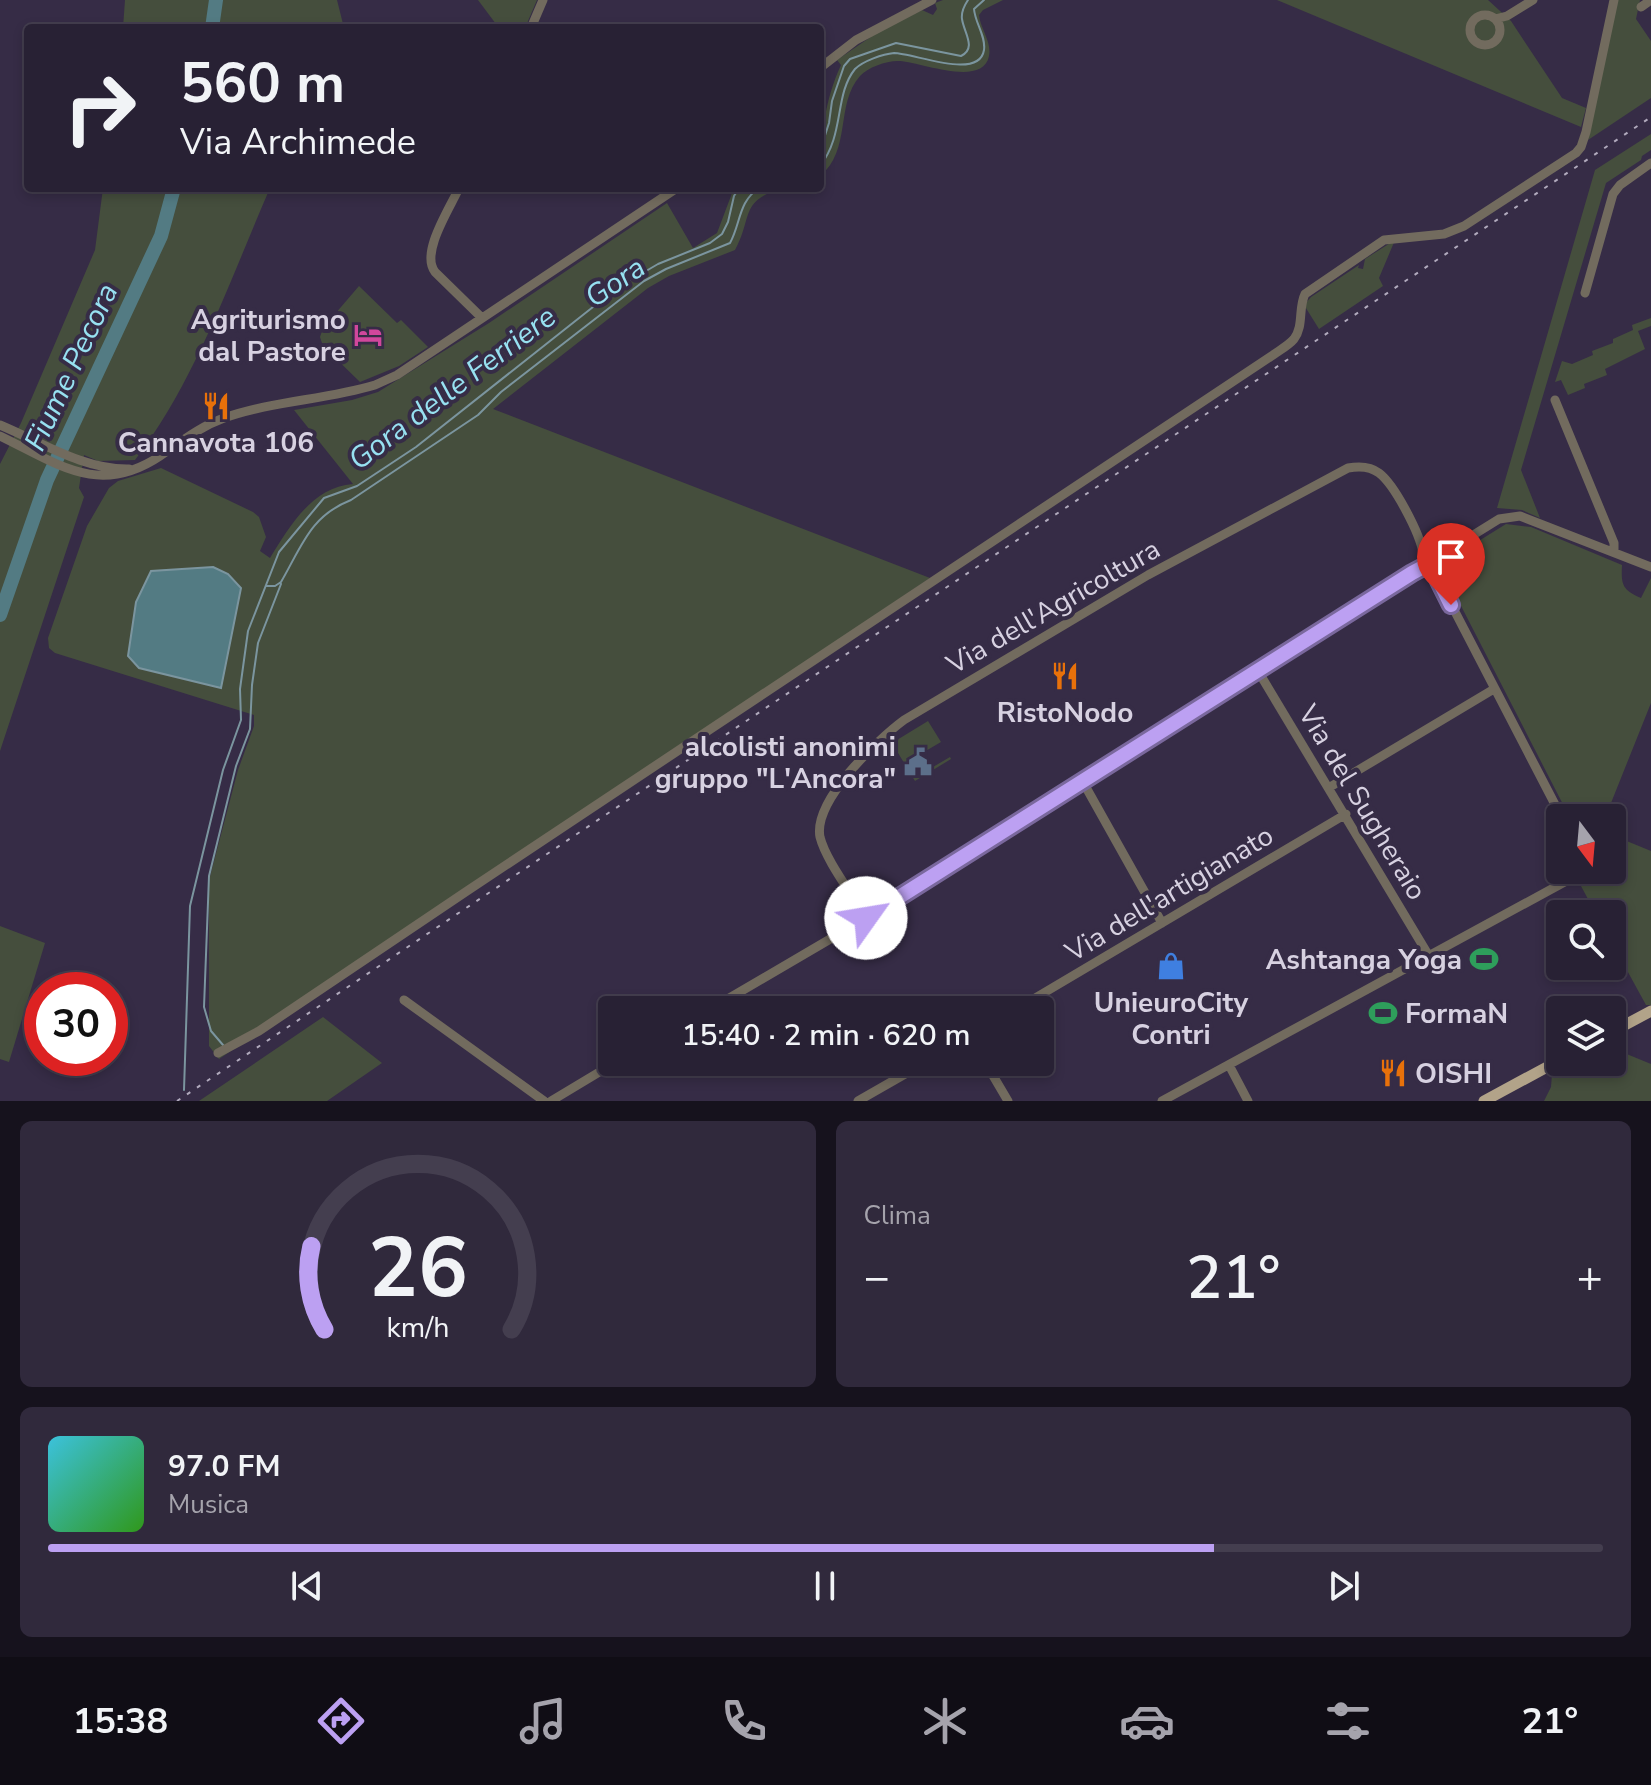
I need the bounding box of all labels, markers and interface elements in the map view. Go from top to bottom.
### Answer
text: 560 m [180,45,345,122]
icon: right [48,56,152,160]
text: Via Archimede [180,118,416,167]
water label: Gora [577,247,654,318]
water label: Fiume Pecora [15,277,128,458]
water label: Gora delle Ferriere [340,297,565,480]
place label: Agriturismo dal Pastore [191,301,346,371]
hotel icon: Agriturismo dal Pastore [353,320,383,350]
restaurant icon: Cannavota 106 [201,391,231,421]
place label: Cannavota 106 [118,424,314,462]
pin [1417,523,1485,605]
street label: Via dell'Agricoltura [939,530,1167,684]
icon: arrive [1429,535,1473,579]
restaurant icon: RistoNodo [1050,661,1080,691]
place label: RistoNodo [997,694,1133,732]
street label: Via del Sugheraio [1288,697,1435,907]
place label: alcolisti anonimi gruppo "L'Ancora" [655,728,896,798]
public building icon: alcolisti anonimi gruppo "L'Ancora" [903,747,933,777]
north arrow [1546,804,1626,884]
map controls [1546,804,1626,1076]
street label: Via dell'artigianato [1058,817,1281,972]
position arrow [824,876,908,960]
button: search [1546,900,1626,980]
place label: Ashtanga Yoga [1266,941,1462,979]
sports icon: Ashtanga Yoga [1469,944,1499,974]
shop icon: UnieuroCity Contri [1156,951,1186,981]
speed limit sign: 30 [24,972,128,1076]
place label: UnieuroCity Contri [1094,984,1248,1054]
place label: FormaN [1405,995,1508,1033]
button: layers [1546,996,1626,1076]
sports icon: FormaN [1368,998,1398,1028]
text: 15:40 · 2 min · 620 m [681,1015,971,1056]
place label: OISHI [1415,1055,1492,1093]
restaurant icon: OISHI [1378,1058,1408,1088]
text: Clima [864,1198,931,1233]
text: 26 [368,1212,468,1325]
text: 21° [1186,1237,1281,1319]
text: − [864,1248,890,1308]
text: + [1577,1248,1603,1308]
text: km/h [386,1308,449,1347]
text: 97.0 FM [168,1446,280,1487]
text: Musica [168,1487,249,1522]
icon: previous [285,1564,329,1608]
icon: pause [803,1564,847,1608]
icon: next [1322,1564,1366,1608]
icon: directions [313,1693,369,1749]
icon: music [515,1693,571,1749]
icon: phone [716,1693,772,1749]
icon: climate [917,1693,973,1749]
icon: car [1119,1693,1175,1749]
icon: filters [1320,1693,1376,1749]
text: 15:38 [73,1697,168,1746]
text: 21° [1521,1697,1578,1746]

